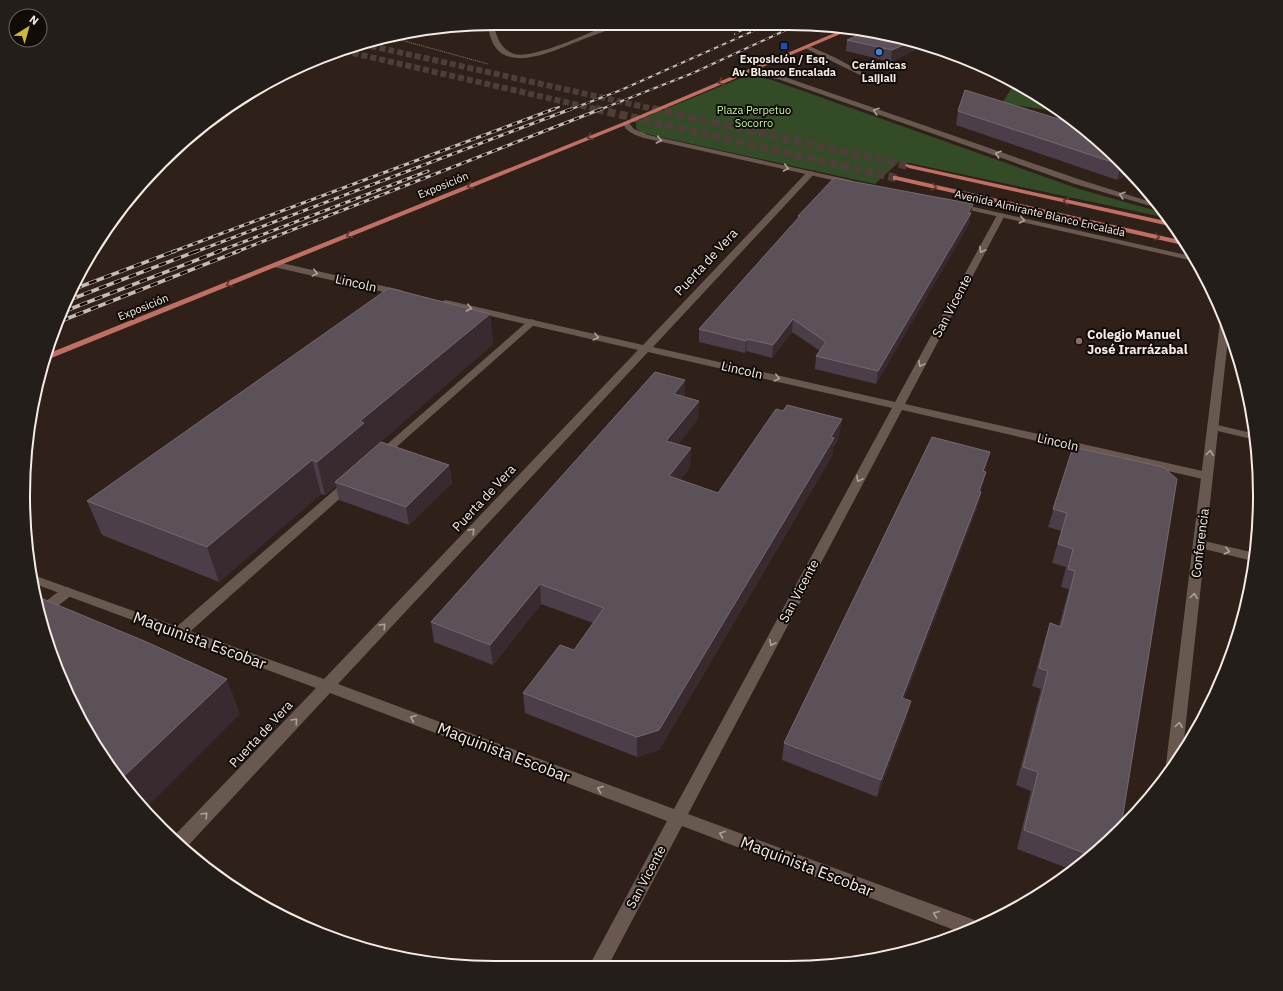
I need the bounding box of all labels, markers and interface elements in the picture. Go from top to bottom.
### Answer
north arrow [8,8,48,48]
text: N [27,12,41,28]
marker: Exposición / Esq. Av. Blanco Encalada [779,41,789,51]
marker: Cerámicas Laijiali [874,47,884,57]
place label: Exposición / Esq. Av. Blanco Encalada [732,52,836,79]
place label: Cerámicas Laijiali [852,58,907,85]
one-way arrow [717,78,724,86]
park label: Plaza Perpetuo Socorro [717,103,791,130]
one-way arrow [872,107,879,116]
one-way arrow [587,133,594,141]
one-way arrow [656,135,662,143]
one-way arrow [995,150,1002,159]
one-way arrow [783,163,789,171]
street label: Exposición [416,169,470,201]
one-way arrow [466,182,473,190]
one-way arrow [931,182,937,190]
street label: Avenida Almirante Blanco Encalada [953,187,1127,239]
one-way arrow [1118,191,1125,200]
one-way arrow [1063,198,1069,206]
one-way arrow [1019,215,1026,223]
street label: Puerta de Vera [671,225,742,299]
one-way arrow [346,231,353,239]
one-way arrow [1153,233,1160,241]
one-way arrow [980,245,987,253]
one-way arrow [312,269,318,277]
street label: Lincoln [334,270,378,296]
street label: San Vicente [928,272,976,340]
one-way arrow [225,279,233,287]
street label: Exposición [116,291,170,323]
one-way arrow [466,304,472,312]
place label: Colegio Manuel José Irarrázabal [1087,326,1188,358]
one-way arrow [593,332,599,340]
marker: Colegio Manuel José Irarrázabal [1074,336,1084,346]
street label: Lincoln [720,357,764,383]
one-way arrow [918,360,926,367]
one-way arrow [774,374,781,382]
street label: Lincoln [1036,429,1080,455]
one-way arrow [1205,450,1214,456]
street label: Puerta de Vera [449,461,520,535]
one-way arrow [857,474,864,482]
street label: Conferencia [1187,507,1213,579]
one-way arrow [468,528,475,536]
one-way arrow [1224,546,1230,554]
street label: San Vicente [775,557,823,625]
one-way arrow [1189,593,1198,599]
street label: Maquinista Escobar [131,607,269,673]
one-way arrow [378,623,386,631]
one-way arrow [769,638,776,646]
street label: Puerta de Vera [226,697,297,771]
one-way arrow [410,715,417,723]
one-way arrow [290,718,297,726]
street label: Maquinista Escobar [435,718,573,787]
one-way arrow [1174,722,1183,728]
one-way arrow [597,785,604,793]
one-way arrow [200,812,208,820]
one-way arrow [719,831,726,839]
street label: Maquinista Escobar [738,832,876,901]
street label: San Vicente [622,843,670,911]
one-way arrow [932,911,939,919]

